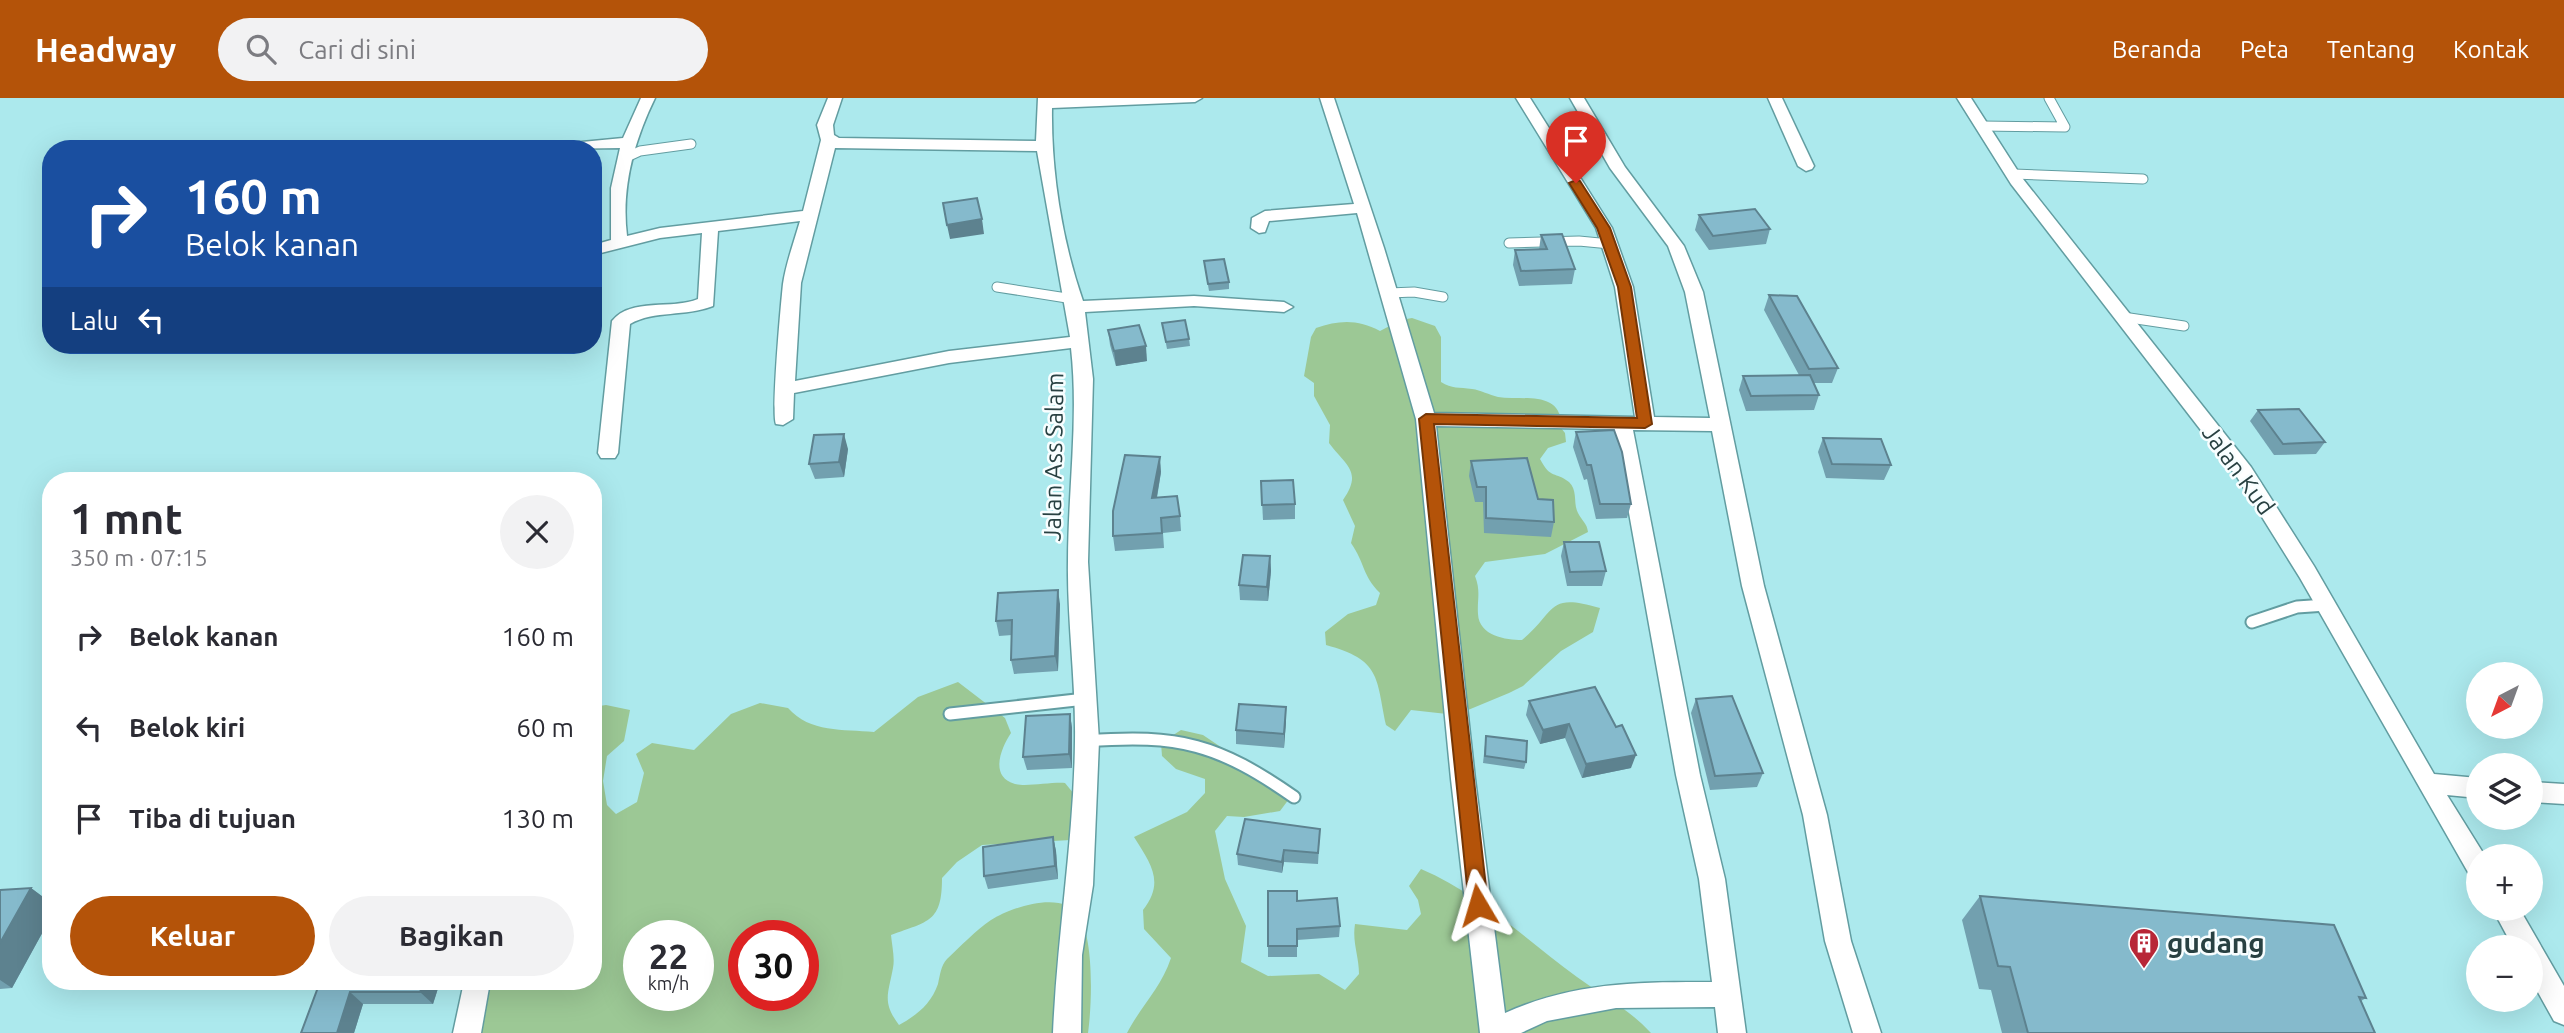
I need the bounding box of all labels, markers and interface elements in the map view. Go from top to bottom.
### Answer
search box [218,18,708,81]
icon: search [242,30,280,68]
text: Headway [35,31,176,68]
text: Cari di sini [298,35,416,64]
text: Beranda [2112,36,2202,63]
text: Peta [2240,36,2289,63]
text: Tentang [2327,36,2415,63]
text: Kontak [2453,36,2529,63]
pin [1546,111,1606,183]
icon: arrive [1557,122,1595,160]
icon: right [70,168,161,259]
text: 160 m [185,168,322,223]
text: Belok kanan [185,226,359,262]
icon: left [132,301,170,339]
text: Lalu [70,306,118,335]
street label: Jalan Ass Salam [1039,372,1068,542]
street label: Jalan Kud [2197,420,2280,520]
text: 1 mnt [70,495,183,542]
button: close [500,495,574,569]
text: 350 m · 07:15 [70,545,208,570]
icon: right [70,618,108,656]
text: Belok kanan [129,622,279,651]
text: 160 m [502,622,574,651]
north arrow [2466,662,2543,738]
map controls [2466,662,2543,1012]
icon: left [70,709,108,747]
text: Belok kiri [129,713,245,742]
text: 60 m [516,713,574,742]
button: layers [2466,753,2543,830]
icon: arrive [70,800,108,838]
text: Tiba di tujuan [129,804,296,833]
text: 130 m [502,804,574,833]
button: + [2466,844,2543,921]
position arrow [1441,868,1515,942]
button: Keluar [70,896,315,976]
button: Bagikan [329,896,574,976]
speed limit sign: 30 [728,920,819,1011]
building icon: gudang [2127,926,2161,970]
place label: gudang [2167,927,2265,958]
button: − [2466,935,2543,1012]
text: 22 [649,936,688,976]
text: km/h [648,973,689,993]

